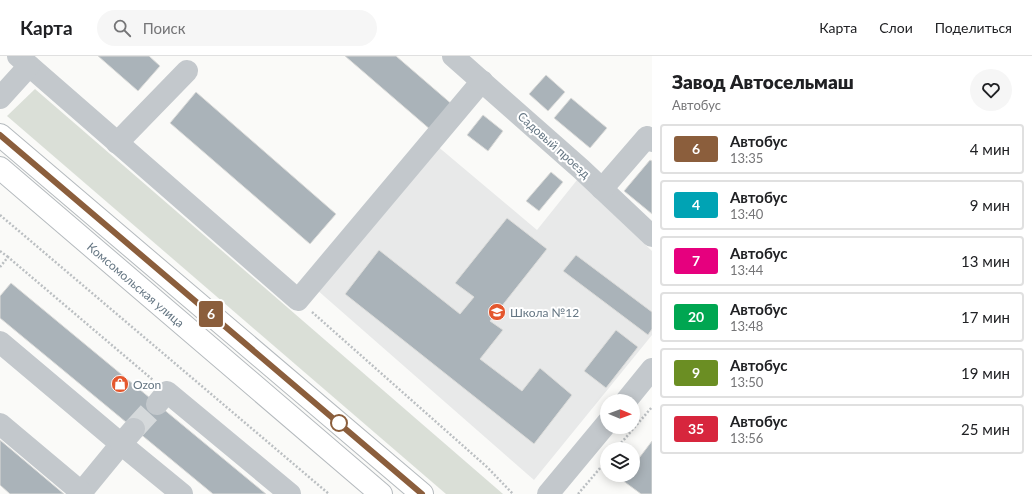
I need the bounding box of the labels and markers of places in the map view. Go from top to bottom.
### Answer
school or university icon: Школа №12 [487,302,507,322]
place label: Школа №12 [510,305,579,320]
shop icon: Ozon [110,374,130,394]
place label: Ozon [133,377,161,392]
unlabelled marker [330,414,348,432]

